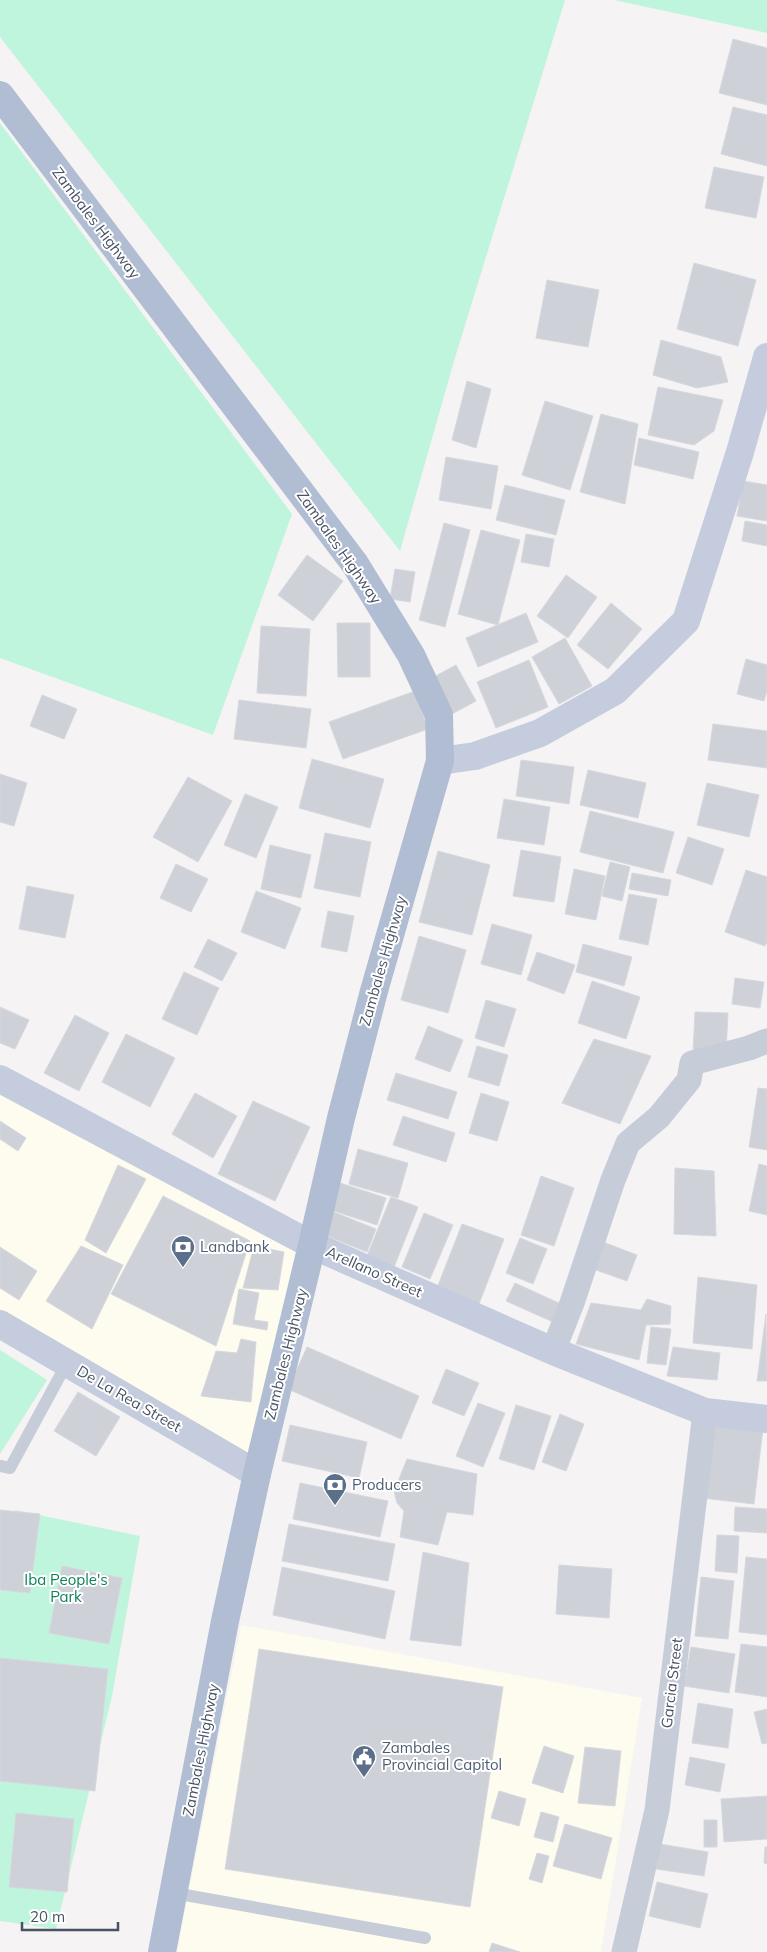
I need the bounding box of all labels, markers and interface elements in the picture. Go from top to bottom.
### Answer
street label: Zambales Highway [48,163,145,282]
street label: Zambales Highway [293,486,386,607]
street label: Zambales Highway [355,894,410,1028]
bank icon: Landbank [170,1234,196,1268]
place label: Landbank [200,1237,270,1256]
street label: Arellano Street [323,1242,425,1301]
street label: Zambales Highway [260,1286,311,1422]
street label: De La Rea Street [74,1361,185,1436]
bank icon: Producers [322,1472,348,1506]
place label: Producers [352,1475,421,1494]
park label: Iba People's Park [24,1570,108,1606]
street label: Garcia Street [657,1637,686,1729]
street label: Zambales Highway [178,1682,223,1818]
place label: Zambales Provincial Capitol [382,1738,502,1774]
public building icon: Zambales Provincial Capitol [351,1744,377,1778]
scale bar [22,1900,119,1932]
text: 20 m [30,1907,65,1926]

